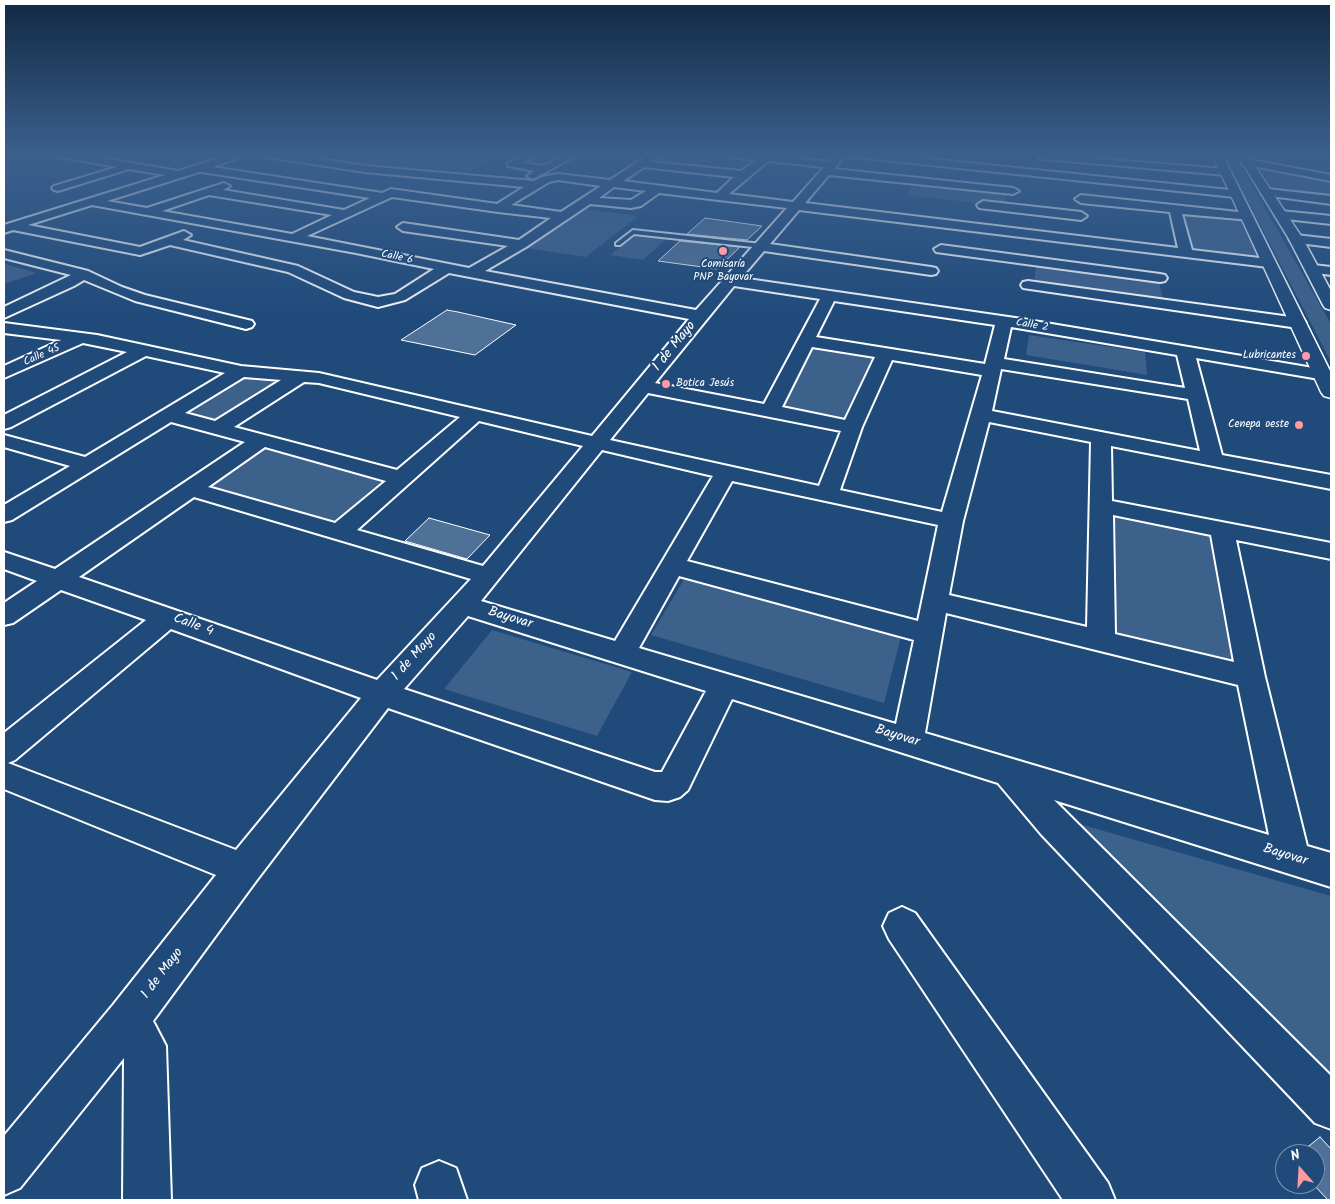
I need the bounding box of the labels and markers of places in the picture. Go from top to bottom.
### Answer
marker: Comisaría PNP Bayovar [717,245,729,257]
place label: Comisaría PNP Bayovar [693,258,753,284]
place label: Lubricantes [1243,349,1296,363]
marker: Lubricantes [1300,350,1312,362]
place label: Botica Jesús [676,377,734,391]
marker: Botica Jesús [660,378,672,390]
place label: Cenepa oeste [1228,418,1289,432]
marker: Cenepa oeste [1293,419,1305,431]

